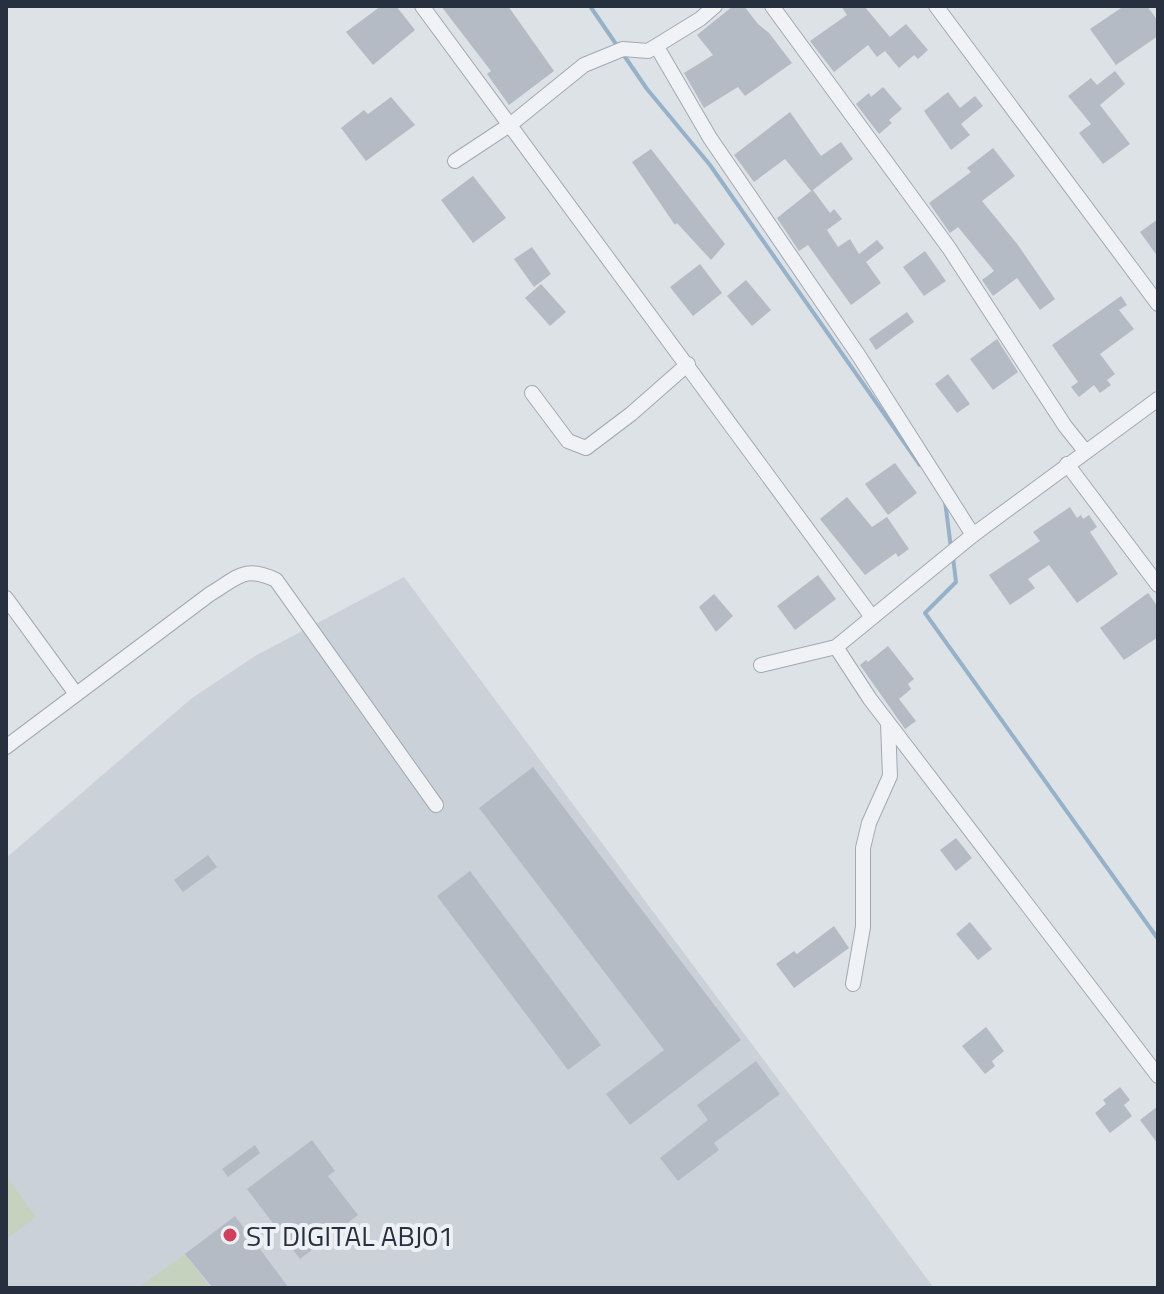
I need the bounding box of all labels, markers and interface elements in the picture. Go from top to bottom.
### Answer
place label: ST DIGITAL ABJ01 [246,1214,454,1257]
marker: ST DIGITAL ABJ01 [221,1226,239,1244]

